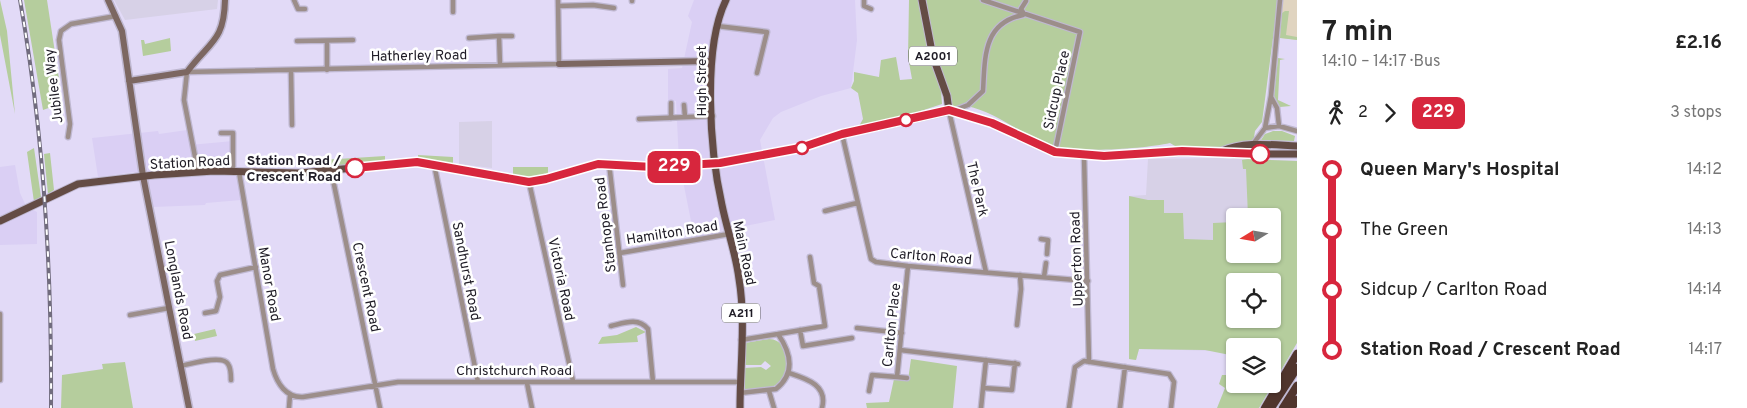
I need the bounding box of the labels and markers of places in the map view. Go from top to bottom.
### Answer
unlabelled marker [899,113,913,127]
unlabelled marker [795,141,809,155]
unlabelled marker [1250,144,1270,164]
place label: Station Road / Crescent Road [247,153,342,186]
marker: Station Road / Crescent Road [345,158,365,178]

